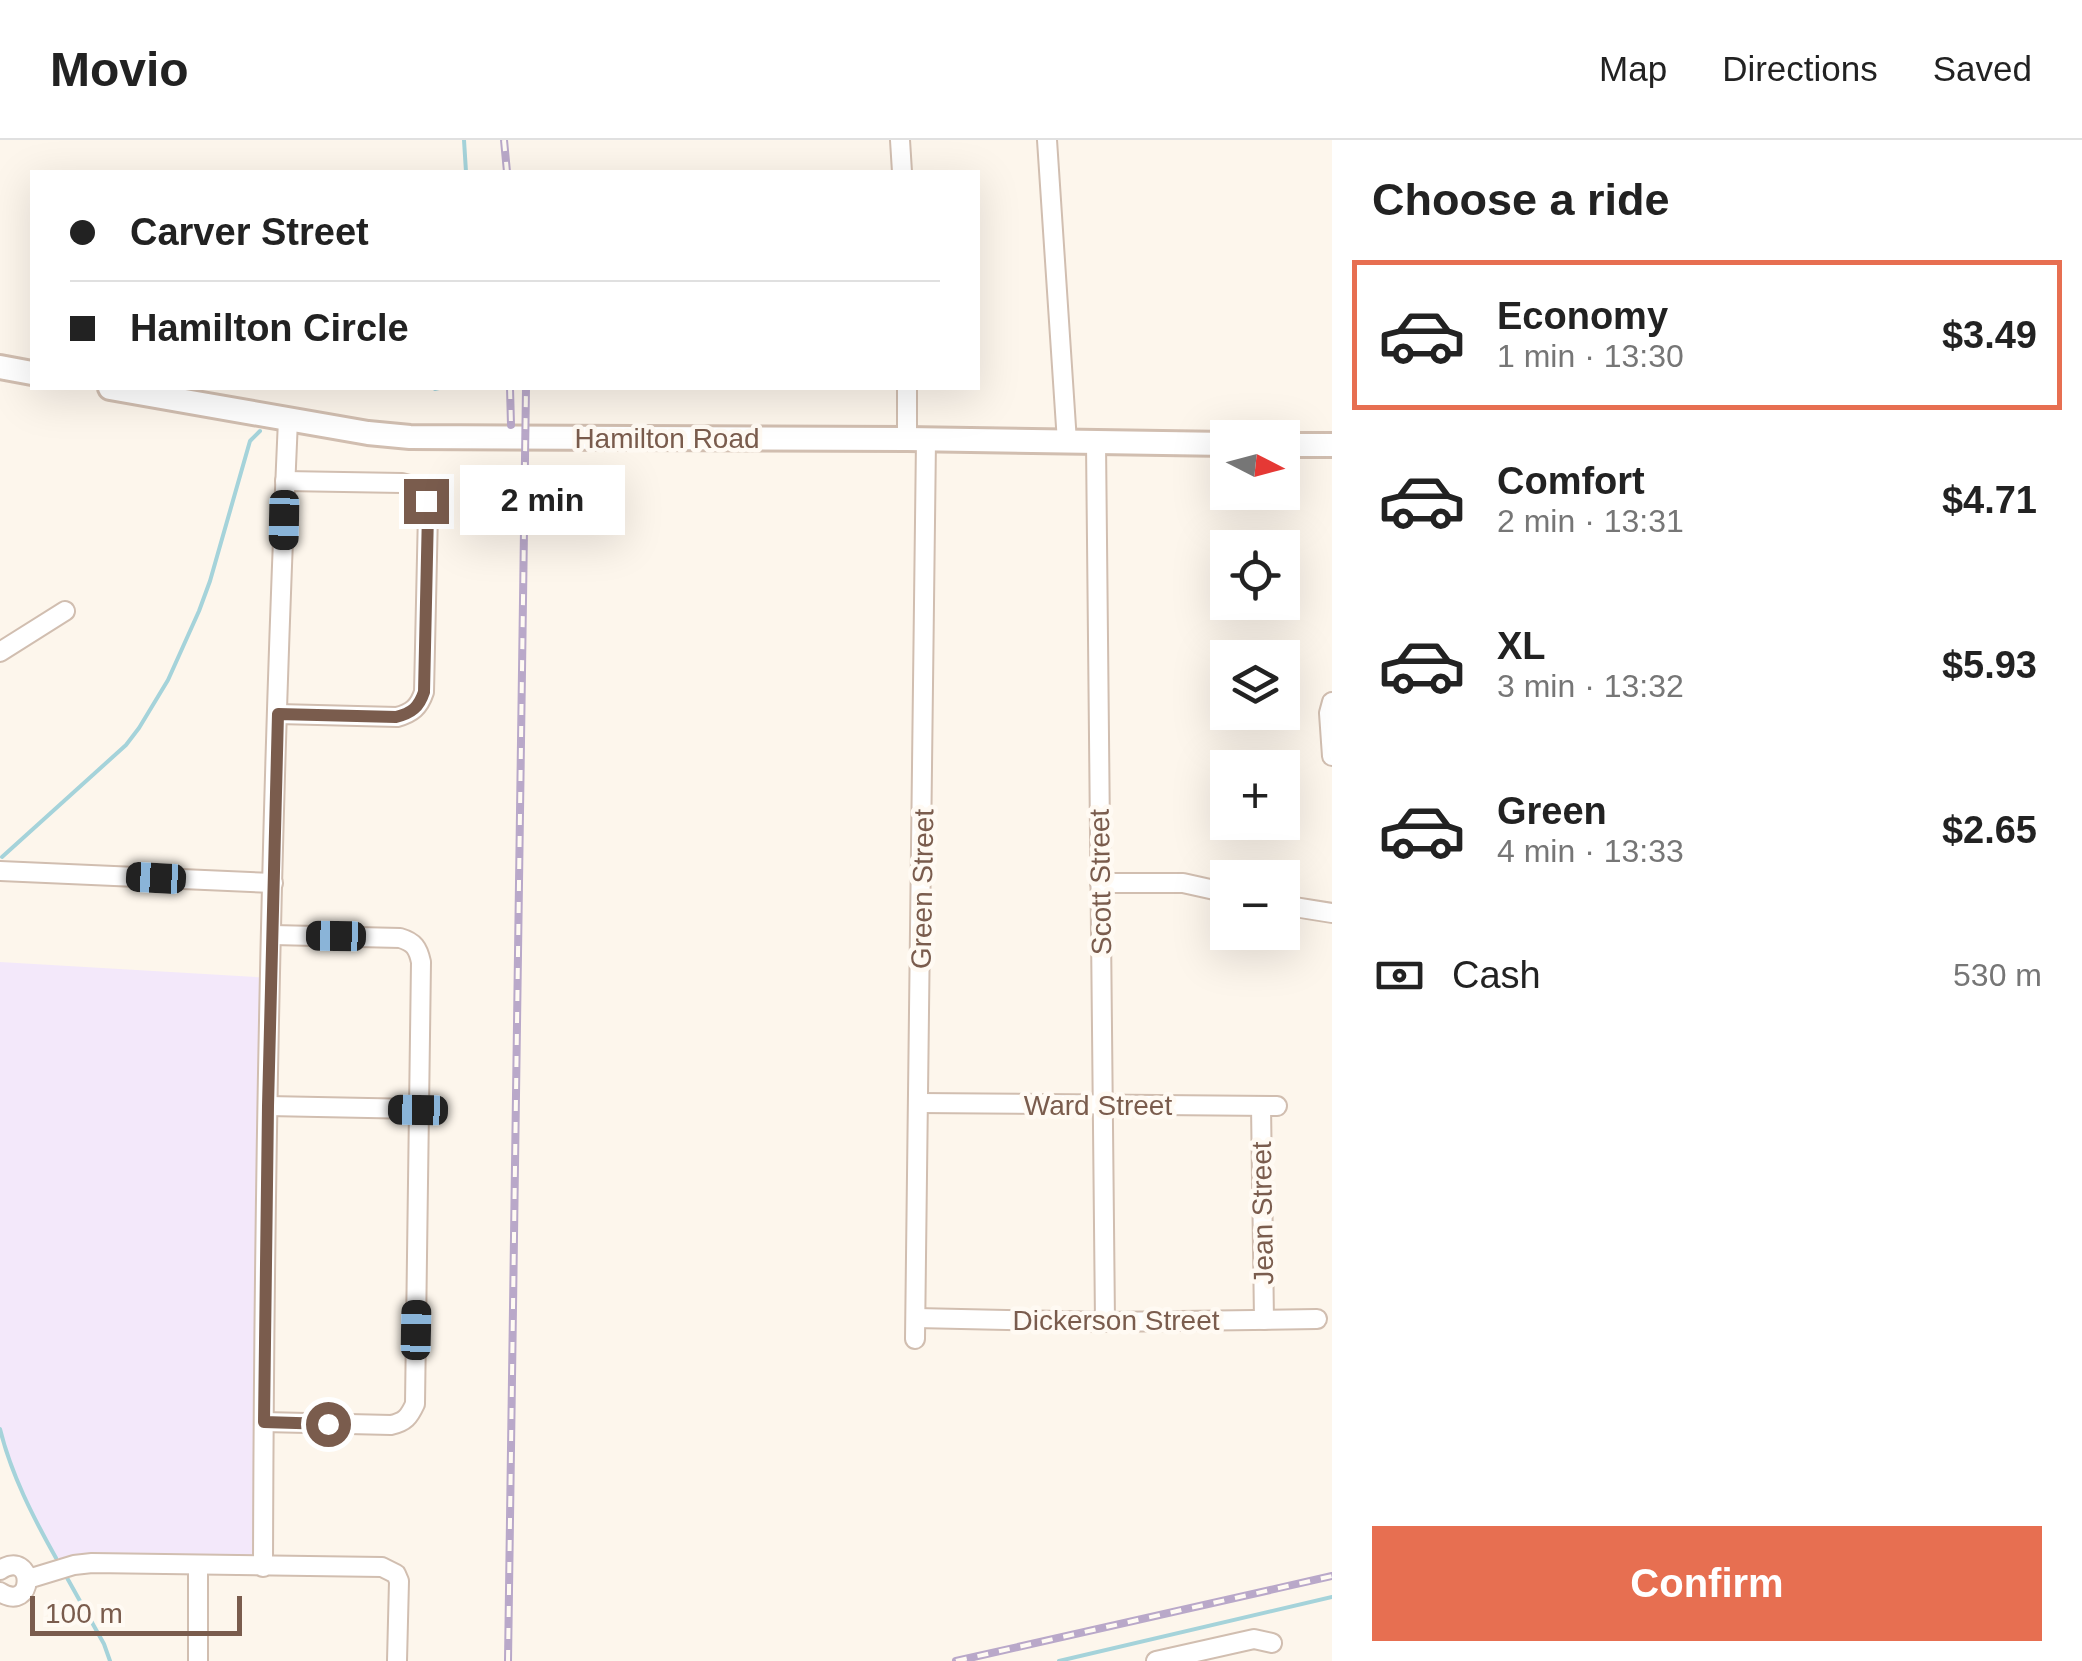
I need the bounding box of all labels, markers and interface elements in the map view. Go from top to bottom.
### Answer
text: Movio [50,43,189,96]
text: Map [1599,49,1667,88]
text: Directions [1722,49,1878,88]
text: Saved [1933,49,2032,88]
text: Choose a ride [1372,174,1670,225]
text: Carver Street [130,211,369,253]
icon: car [1377,290,1467,380]
text: Economy [1497,295,1668,337]
text: Hamilton Circle [130,307,409,349]
text: $3.49 [1942,314,2037,356]
text: 1 min · 13:30 [1497,338,1684,374]
north arrow [1210,420,1300,510]
map controls [1210,420,1300,950]
street label: Hamilton Road [574,423,760,454]
icon: car [1377,455,1467,545]
text: Comfort [1497,460,1645,502]
callout: 2 min [461,466,626,536]
route end [404,479,449,524]
text: $4.71 [1942,479,2037,521]
text: 2 min [501,482,584,518]
car [268,490,300,550]
text: 2 min · 13:31 [1497,503,1684,539]
button: locate [1210,530,1300,620]
icon: car [1377,620,1467,710]
text: XL [1497,625,1546,667]
button: layers [1210,640,1300,730]
text: $5.93 [1942,644,2037,686]
text: 3 min · 13:32 [1497,668,1684,704]
button: + [1210,750,1300,840]
icon: car [1377,785,1467,875]
text: Green [1497,790,1607,832]
street label: Green Street [906,808,939,969]
street label: Scott Street [1084,808,1117,955]
text: $2.65 [1942,809,2037,851]
text: 4 min · 13:33 [1497,833,1684,869]
button: − [1210,860,1300,950]
car [125,861,187,895]
car [306,920,366,952]
icon: cash [1372,948,1427,1003]
text: Cash [1452,954,1541,996]
text: 530 m [1953,957,2042,993]
street label: Ward Street [1024,1090,1172,1121]
car [388,1094,448,1126]
street label: Jean Street [1246,1141,1279,1285]
car [400,1300,432,1360]
street label: Dickerson Street [1013,1305,1220,1336]
route start [306,1402,351,1447]
button: Confirm [1372,1526,2042,1641]
scale bar [30,1591,242,1636]
text: 100 m [45,1598,123,1629]

